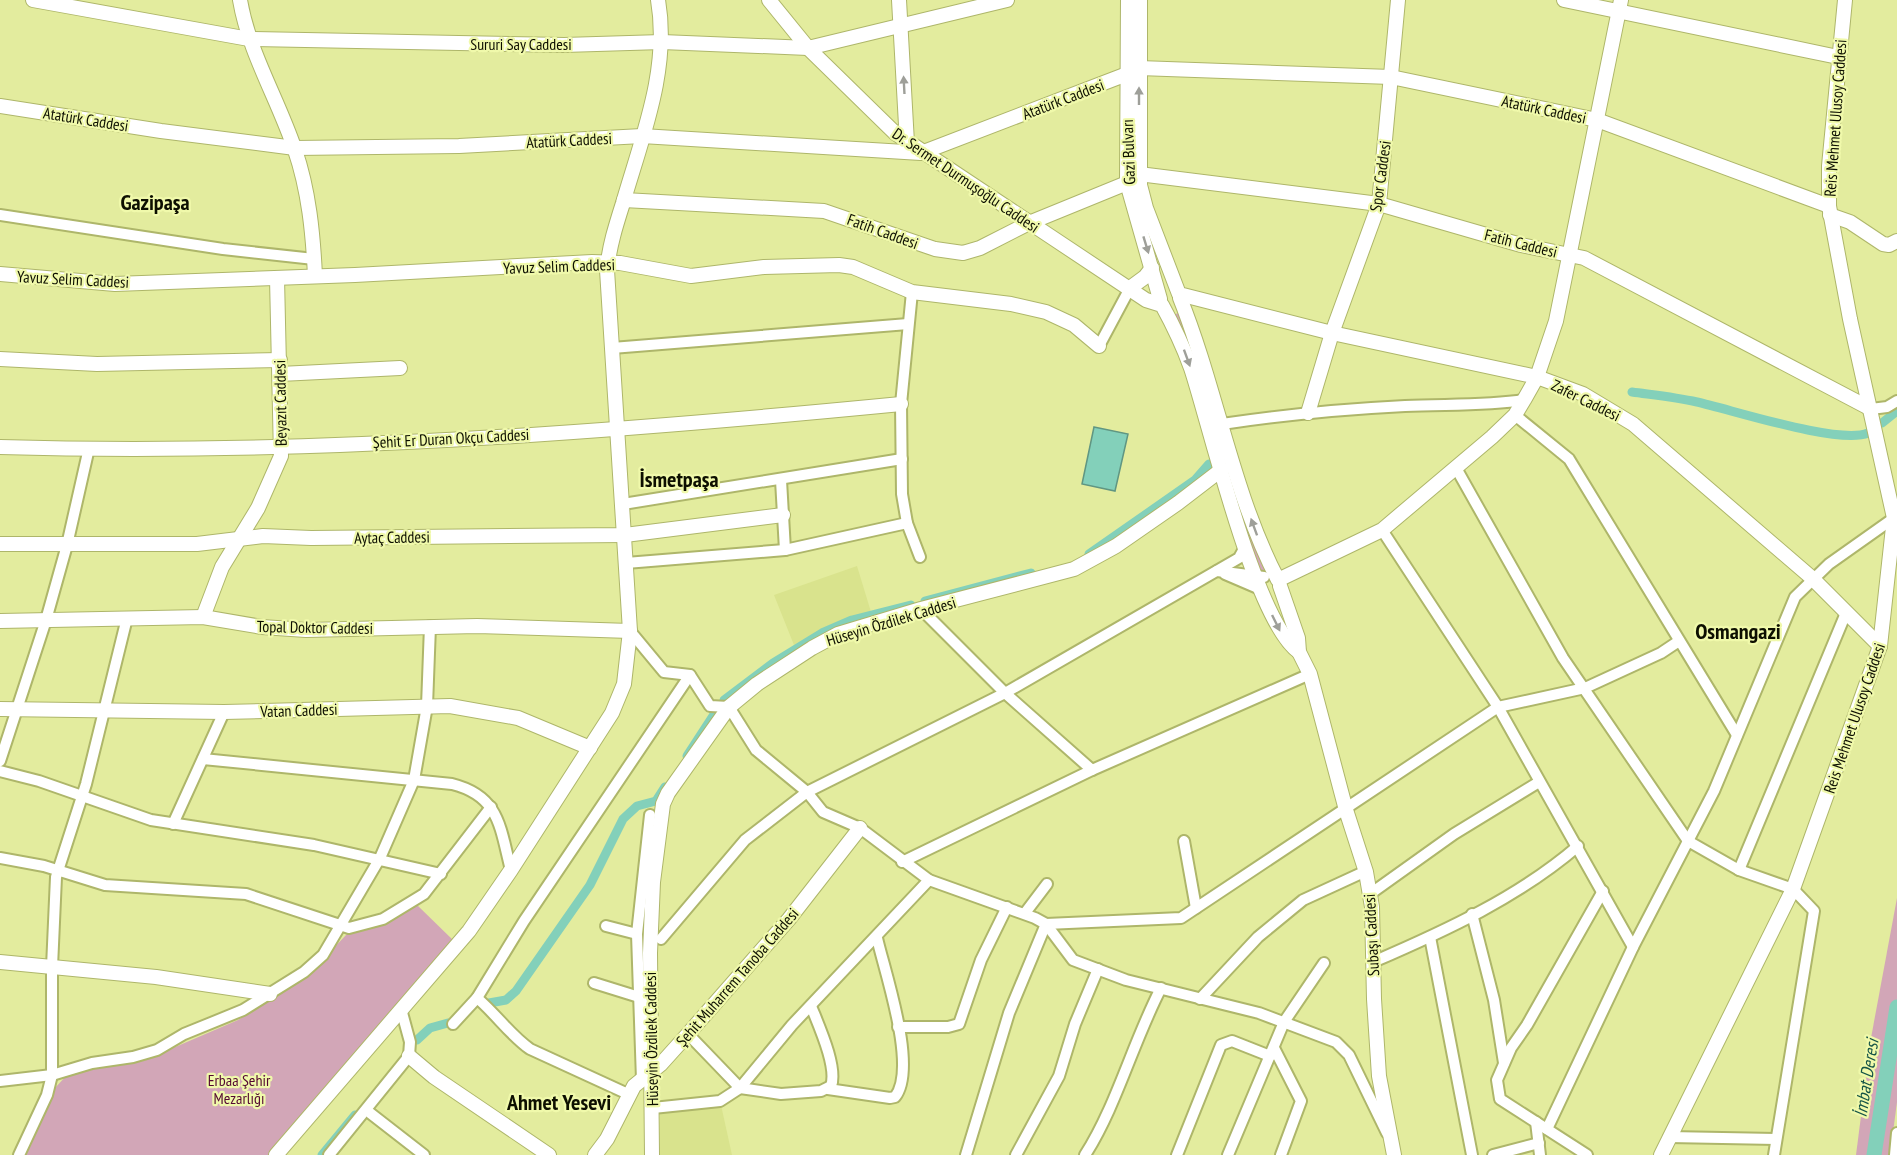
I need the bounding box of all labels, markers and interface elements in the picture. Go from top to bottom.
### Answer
street label: Sururi Say Caddesi [470,34,572,54]
street label: Reis Mehmet Ulusoy Caddesi [1820,39,1850,197]
street label: Atatürk Caddesi [1019,74,1107,124]
one-way arrow [900,75,909,94]
one-way arrow [1134,87,1144,106]
street label: Atatürk Caddesi [1500,90,1588,128]
street label: Atatürk Caddesi [42,102,130,136]
street label: Gazi Bulvarı [1117,119,1139,185]
street label: Dr. Sermet Durmuşoğlu Caddesi [889,123,1043,237]
street label: Atatürk Caddesi [526,128,612,152]
street label: Spor Caddesi [1365,139,1395,213]
district label: Gazipaşa [120,188,190,216]
street label: Fatih Caddesi [845,209,921,253]
street label: Fatih Caddesi [1483,224,1559,262]
one-way arrow [1142,236,1151,254]
street label: Yavuz Selim Caddesi [503,254,615,278]
street label: Yavuz Selim Caddesi [17,266,129,292]
one-way arrow [1183,349,1193,367]
street label: Beyazıt Caddesi [269,360,291,446]
street label: Zafer Caddesi [1548,375,1624,425]
street label: Şehit Er Duran Okçu Caddesi [372,424,530,452]
district label: İsmetpaşa [639,465,719,493]
one-way arrow [1248,518,1258,536]
street label: Aytaç Caddesi [354,526,430,548]
street label: Hüseyin Özdilek Caddesi [824,592,958,650]
one-way arrow [1271,614,1281,632]
street label: Topal Doktor Caddesi [257,616,373,638]
district label: Osmangazi [1695,617,1781,645]
street label: Reis Mehmet Ulusoy Caddesi [1819,640,1889,796]
street label: Vatan Caddesi [259,699,338,721]
street label: Subaşı Caddesi [1359,893,1383,977]
street label: Şehit Muharrem Tanoba Caddesi [671,904,803,1050]
street label: Hüseyin Özdilek Caddesi [640,972,662,1106]
water label: İmbat Deresi [1848,1035,1884,1119]
park label: Erbaa Şehir Mezarlığı [208,1070,271,1108]
district label: Ahmet Yesevi [506,1088,611,1116]

